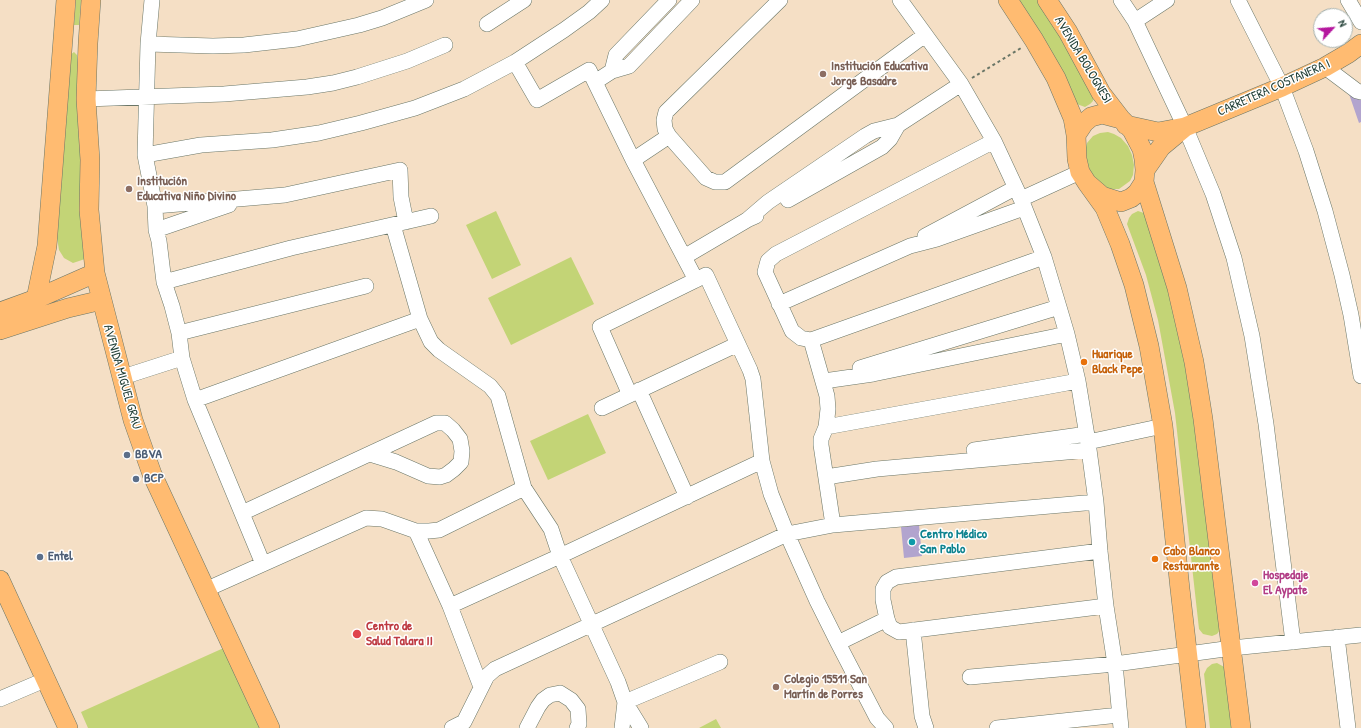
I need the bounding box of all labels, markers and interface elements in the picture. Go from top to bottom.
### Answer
north arrow [1313,8,1353,48]
street label: AVENIDA BOLOGNESI [1051,14,1115,106]
text: N [1335,17,1350,29]
street label: CARRETERA COSTANERA I [1215,56,1333,120]
place label: Institución Educativa Jorge Basadre [831,59,928,90]
marker: Institución Educativa Jorge Basadre [818,69,828,79]
place label: Institución Educativa Niño Divino [137,174,236,205]
marker: Institución Educativa Niño Divino [124,184,134,194]
street label: AVENIDA MIGUEL GRAU [100,323,144,431]
place label: Huarique Black Pepe [1092,347,1143,378]
marker: Huarique Black Pepe [1079,357,1089,367]
place label: BBVA [135,447,162,463]
marker: BBVA [122,450,132,460]
place label: BCP [144,471,164,487]
marker: BCP [131,474,141,484]
place label: Centro Médico San Pablo [920,527,987,558]
marker: Centro Médico San Pablo [907,537,917,547]
place label: Cabo Blanco Restaurante [1163,544,1220,575]
place label: Entel [48,549,73,565]
marker: Entel [35,552,45,562]
marker: Cabo Blanco Restaurante [1150,554,1160,564]
place label: Hospedaje El Aypate [1263,568,1308,599]
marker: Hospedaje El Aypate [1250,578,1260,588]
place label: Centro de Salud Talara II [366,619,433,650]
marker: Centro de Salud Talara II [351,628,363,640]
place label: Colegio 15511 San Martín de Porres [784,672,867,703]
marker: Colegio 15511 San Martín de Porres [771,682,781,692]

